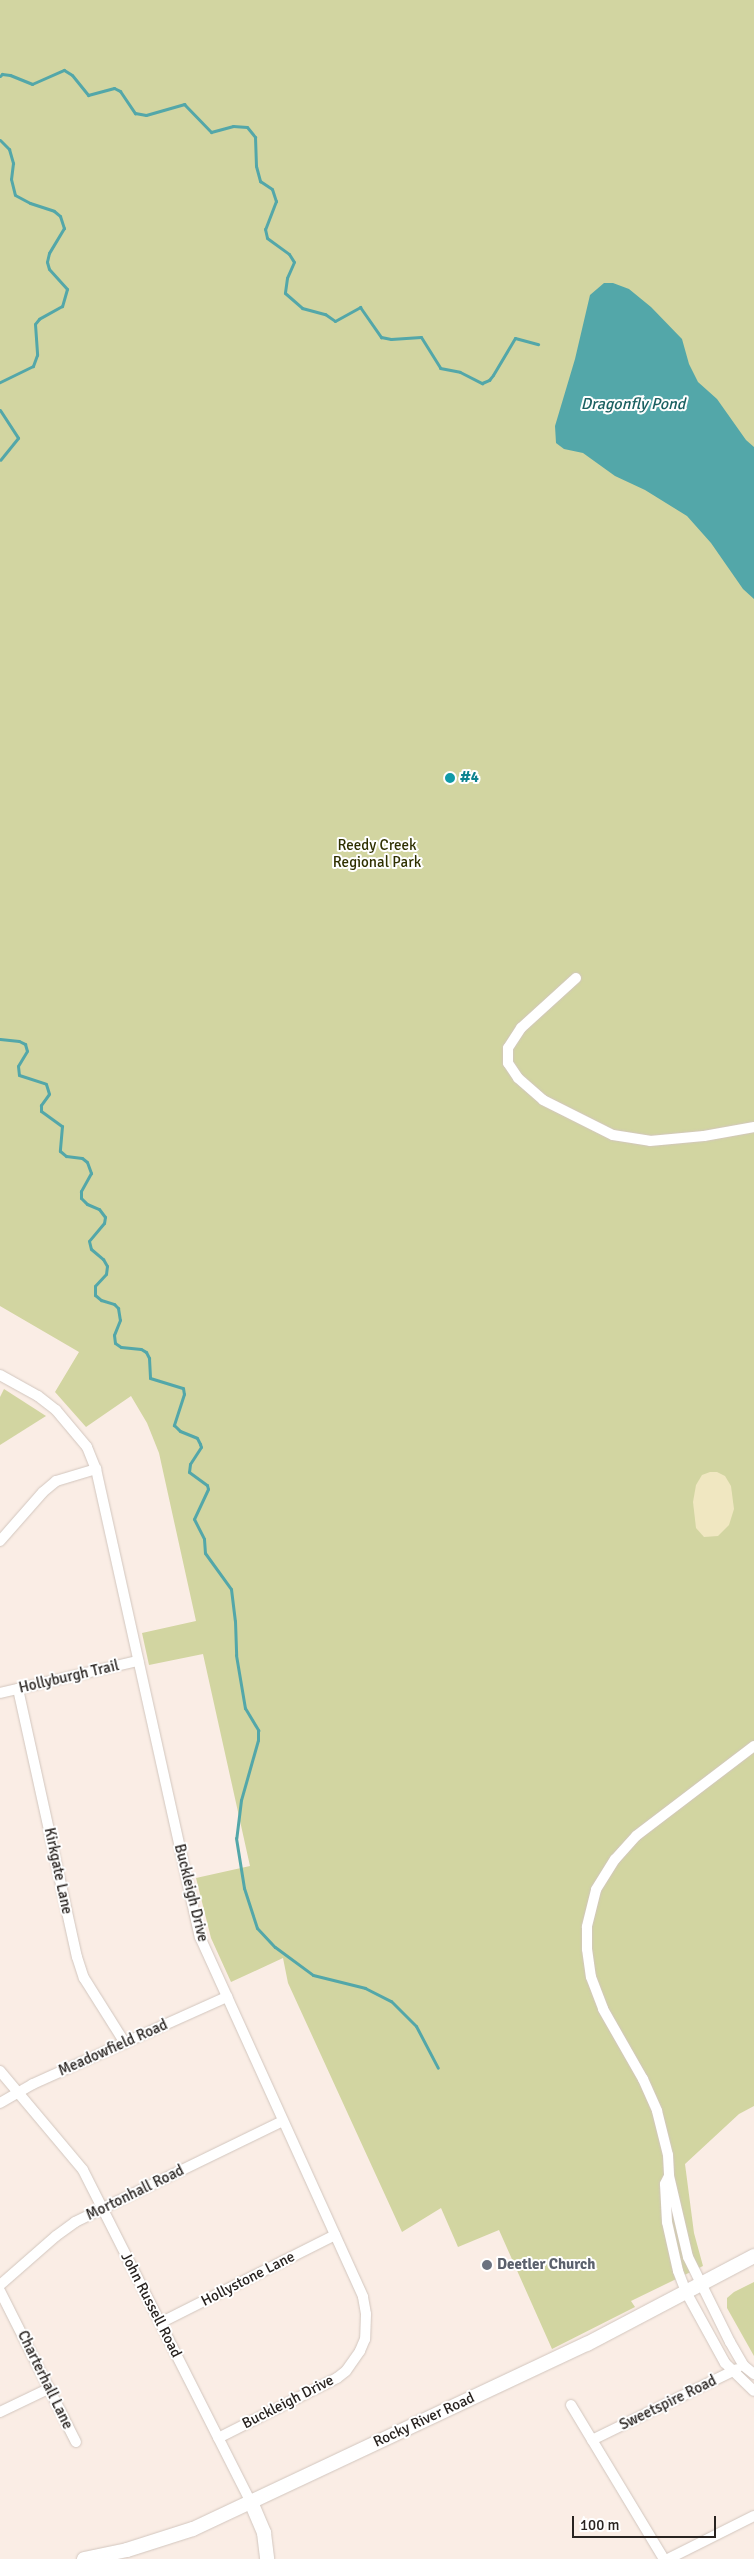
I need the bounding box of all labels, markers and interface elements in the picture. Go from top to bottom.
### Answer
water label: Dragonfly Pond [581,394,685,414]
place label: #4 [460,769,479,787]
marker: #4 [444,772,456,784]
park label: Reedy Creek Regional Park [333,836,421,871]
street label: Hollyburgh Trail [17,1657,121,1697]
street label: Kirkgate Lane [40,1826,76,1916]
street label: Buckleigh Drive [170,1842,212,1944]
street label: Meadowfield Road [56,2016,170,2080]
street label: Mortonhall Road [83,2162,187,2224]
street label: Hollystone Lane [198,2248,298,2310]
street label: John Russell Road [117,2249,185,2361]
place label: Deetler Church [497,2256,595,2274]
marker: Deetler Church [481,2259,493,2271]
street label: Charterhall Lane [13,2328,77,2432]
street label: Buckleigh Drive [239,2371,337,2433]
street label: Sweetspire Road [617,2372,719,2434]
street label: Rocky River Road [371,2389,477,2451]
scale bar [574,2506,718,2538]
text: 100 m [580,2516,620,2534]

